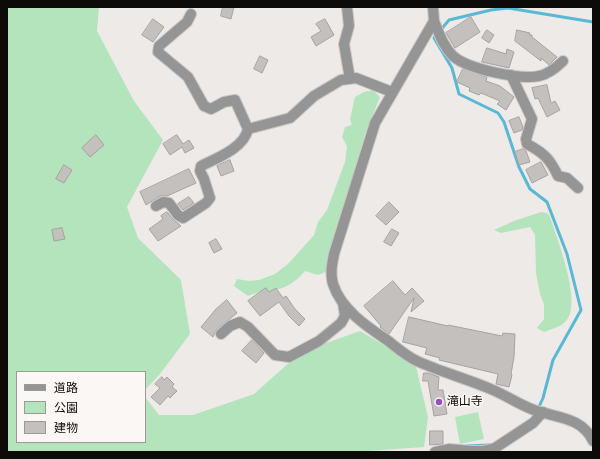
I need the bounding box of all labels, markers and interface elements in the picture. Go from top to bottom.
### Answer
legend [16,371,146,443]
text: 道路 [54,380,78,396]
place label: 滝山寺 [447,395,483,409]
marker: 滝山寺 [434,397,444,407]
text: 公園 [54,400,78,416]
text: 建物 [54,420,78,436]

